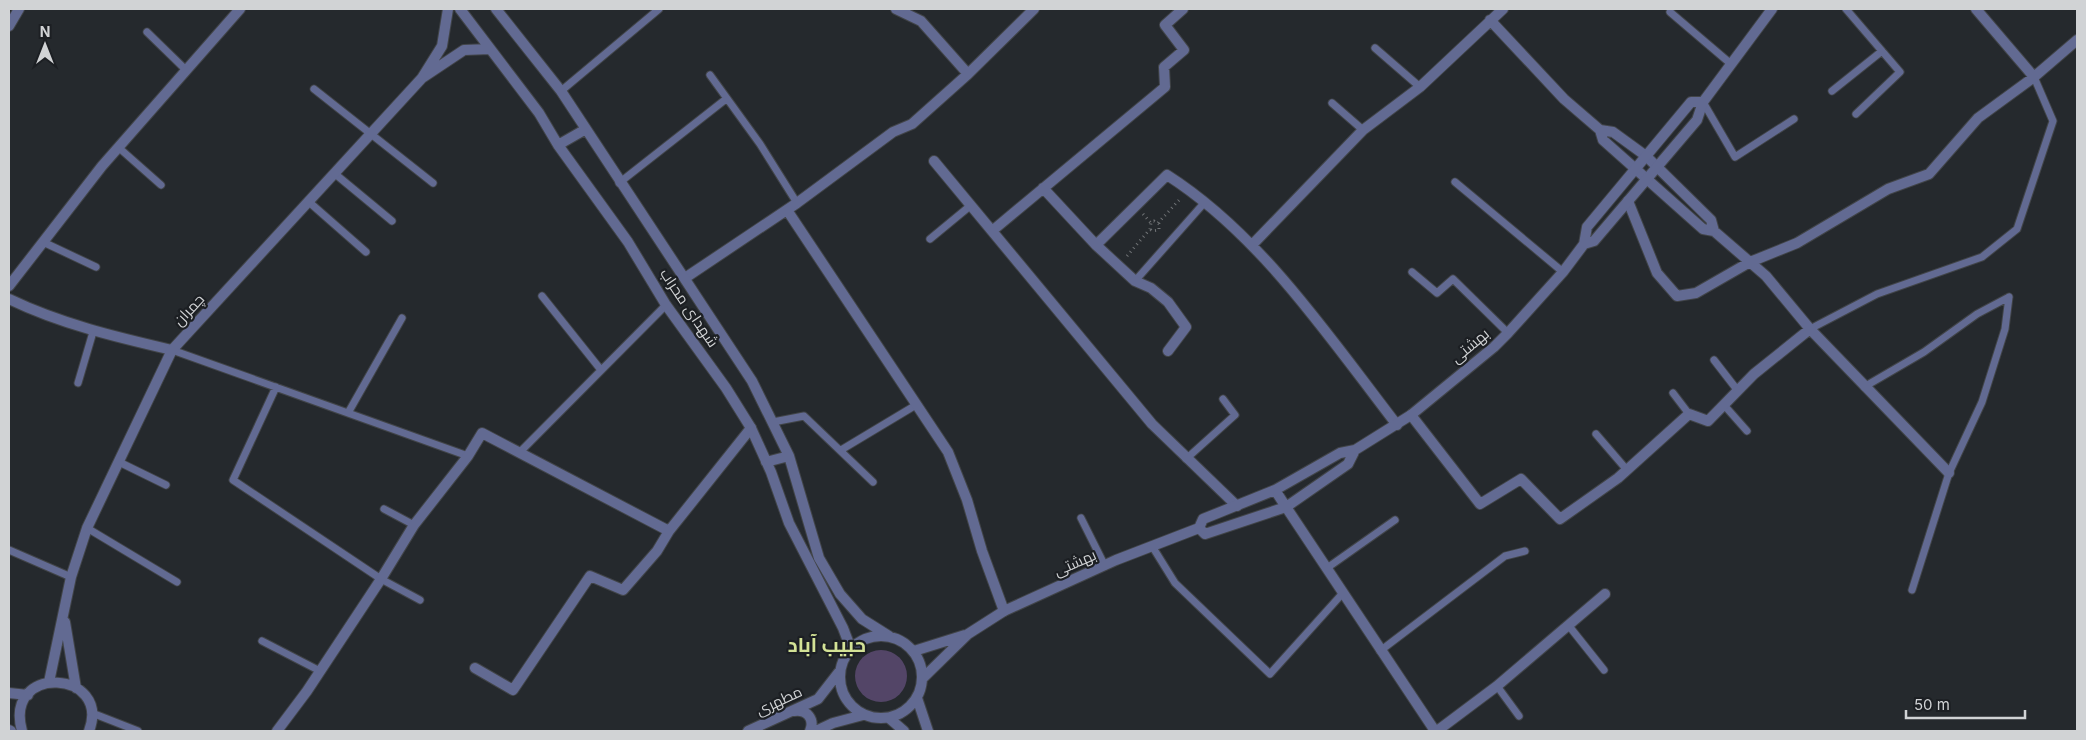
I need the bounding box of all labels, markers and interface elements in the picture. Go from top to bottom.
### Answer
north arrow [20,20,70,70]
text: N [40,23,50,40]
street label: شهدای محراب [655,265,723,351]
street label: چمران [169,290,209,330]
street label: بهشتی [1447,324,1493,368]
street label: بهشتی [1051,545,1099,581]
district label: حبیب آباد [788,633,866,657]
street label: مطهری [753,682,805,720]
scale bar [1906,688,2025,720]
text: 50 m [1914,695,1950,714]

